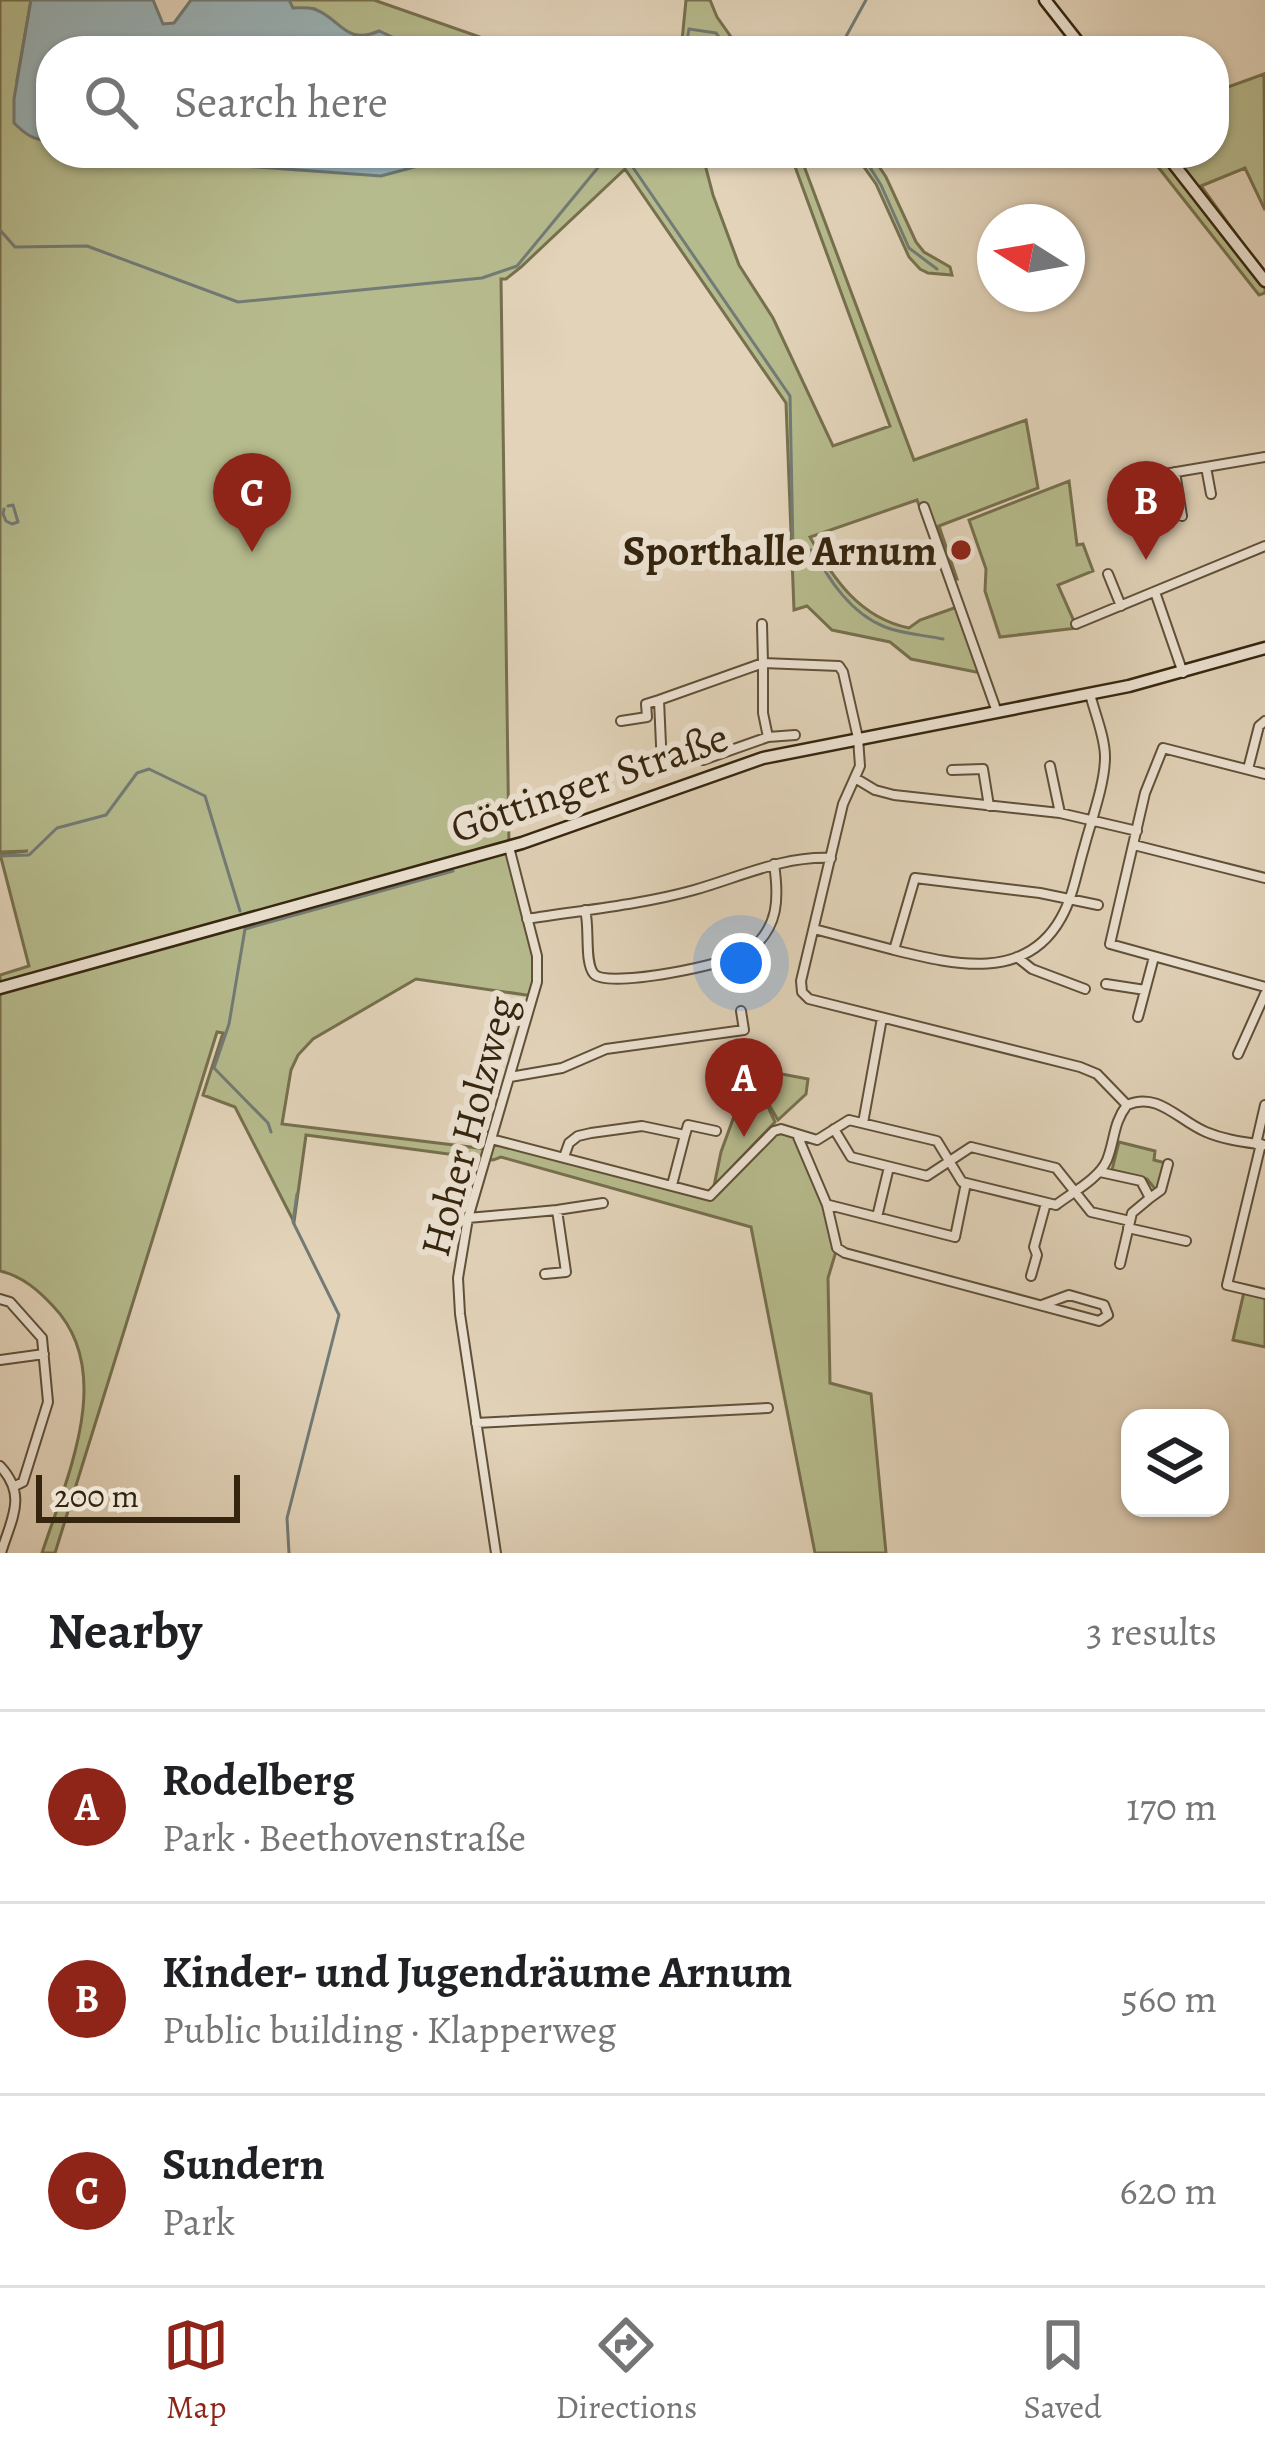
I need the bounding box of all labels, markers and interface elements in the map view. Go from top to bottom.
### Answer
search box [36,36,1229,168]
icon: search [78,69,144,135]
text: Search here [174,71,388,133]
north arrow [977,204,1085,312]
pin: C [213,453,291,552]
pin: B [1107,461,1185,560]
place label: Sporthalle Arnum [623,522,937,579]
marker: Sporthalle Arnum [948,537,974,563]
street label: Göttinger Straße [443,708,735,856]
your location [711,933,771,993]
street label: Hoher Holzweg [406,990,530,1262]
pin: A [705,1038,783,1137]
map controls [1121,1409,1229,1517]
button: layers [1121,1409,1229,1517]
scale bar [36,1469,240,1522]
text: 200 m [54,1473,139,1518]
text: Nearby [48,1596,202,1666]
text: 3 results [1086,1605,1217,1658]
text: Rodelberg [162,1749,355,1811]
text: A [75,1780,99,1833]
text: 170 m [1126,1780,1217,1833]
text: Park · Beethovenstraße [162,1811,526,1864]
text: Kinder- und Jugendräume Arnum [162,1941,792,2003]
text: B [75,1972,99,2025]
text: 560 m [1121,1972,1217,2025]
text: Public building · Klapperweg [162,2003,616,2056]
text: Sundern [162,2133,325,2195]
text: C [75,2164,99,2217]
text: 620 m [1119,2164,1217,2217]
text: Park [162,2195,235,2248]
tab: Map [163,2312,229,2429]
tab: Directions [556,2312,697,2429]
tab: Saved [1024,2312,1102,2429]

